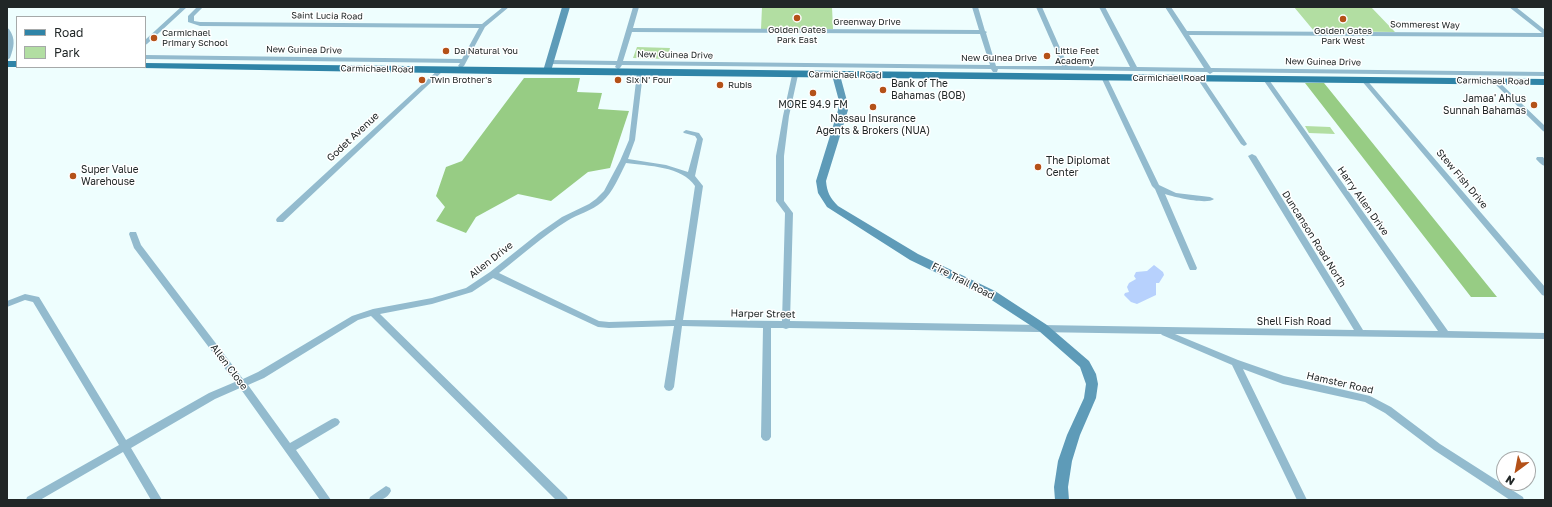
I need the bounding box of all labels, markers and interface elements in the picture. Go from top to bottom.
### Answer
street label: Saint Lucia Road [291,10,363,22]
marker: Golden Gates Park East [792,13,802,23]
marker: Golden Gates Park West [1338,14,1348,24]
legend [16,16,146,68]
street label: Greenway Drive [833,17,901,27]
street label: Sommerest Way [1390,19,1460,31]
text: Road [54,25,83,40]
place label: Golden Gates Park East [768,25,826,46]
place label: Golden Gates Park West [1314,26,1372,47]
place label: Carmichael Primary School [162,28,228,49]
marker: Carmichael Primary School [149,33,159,43]
street label: New Guinea Drive [266,44,342,56]
text: Park [54,45,80,60]
marker: Da Natural You [441,46,451,56]
place label: Da Natural You [454,46,518,56]
place label: Little Feet Academy [1055,46,1099,67]
street label: New Guinea Drive [637,49,713,61]
marker: Little Feet Academy [1042,51,1052,61]
street label: New Guinea Drive [961,53,1037,63]
street label: New Guinea Drive [1285,56,1361,68]
street label: Carmichael Road [340,63,414,75]
street label: Carmichael Road [808,69,882,81]
street label: Carmichael Road [1132,73,1206,83]
marker: Twin Brother's [417,75,427,85]
place label: Twin Brother's [430,75,492,85]
marker: Six N' Four [613,75,623,85]
place label: Six N' Four [626,75,672,85]
street label: Carmichael Road [1456,75,1530,87]
place label: Bank of The Bahamas (BOB) [891,78,966,102]
marker: Rubis [715,80,725,90]
place label: Rubis [728,80,752,90]
marker: Bank of The Bahamas (BOB) [878,85,888,95]
marker: MORE 94.9 FM [808,88,818,98]
place label: Jamaa' Ahlus Sunnah Bahamas [1443,93,1526,116]
place label: MORE 94.9 FM [778,99,848,111]
marker: Jamaa' Ahlus Sunnah Bahamas [1529,100,1539,110]
marker: Nassau Insurance Agents & Brokers (NUA) [868,102,878,112]
street label: Godet Avenue [324,110,382,164]
place label: Nassau Insurance Agents & Brokers (NUA) [816,113,930,136]
street label: Stew Fish Drive [1434,147,1490,211]
place label: The Diplomat Center [1046,155,1110,178]
marker: The Diplomat Center [1033,162,1043,172]
place label: Super Value Warehouse [81,164,139,188]
street label: Harry Allen Drive [1335,164,1391,238]
marker: Super Value Warehouse [68,171,78,181]
street label: Duncanson Road North [1279,189,1349,289]
street label: Allen Drive [467,239,515,281]
street label: Fire Trail Road [930,260,996,302]
street label: Harper Street [730,307,796,321]
street label: Shell Fish Road [1257,316,1331,328]
street label: Allen Close [208,342,250,392]
street label: Hamster Road [1305,369,1375,397]
north arrow [1496,451,1536,491]
text: N [1503,473,1517,488]

